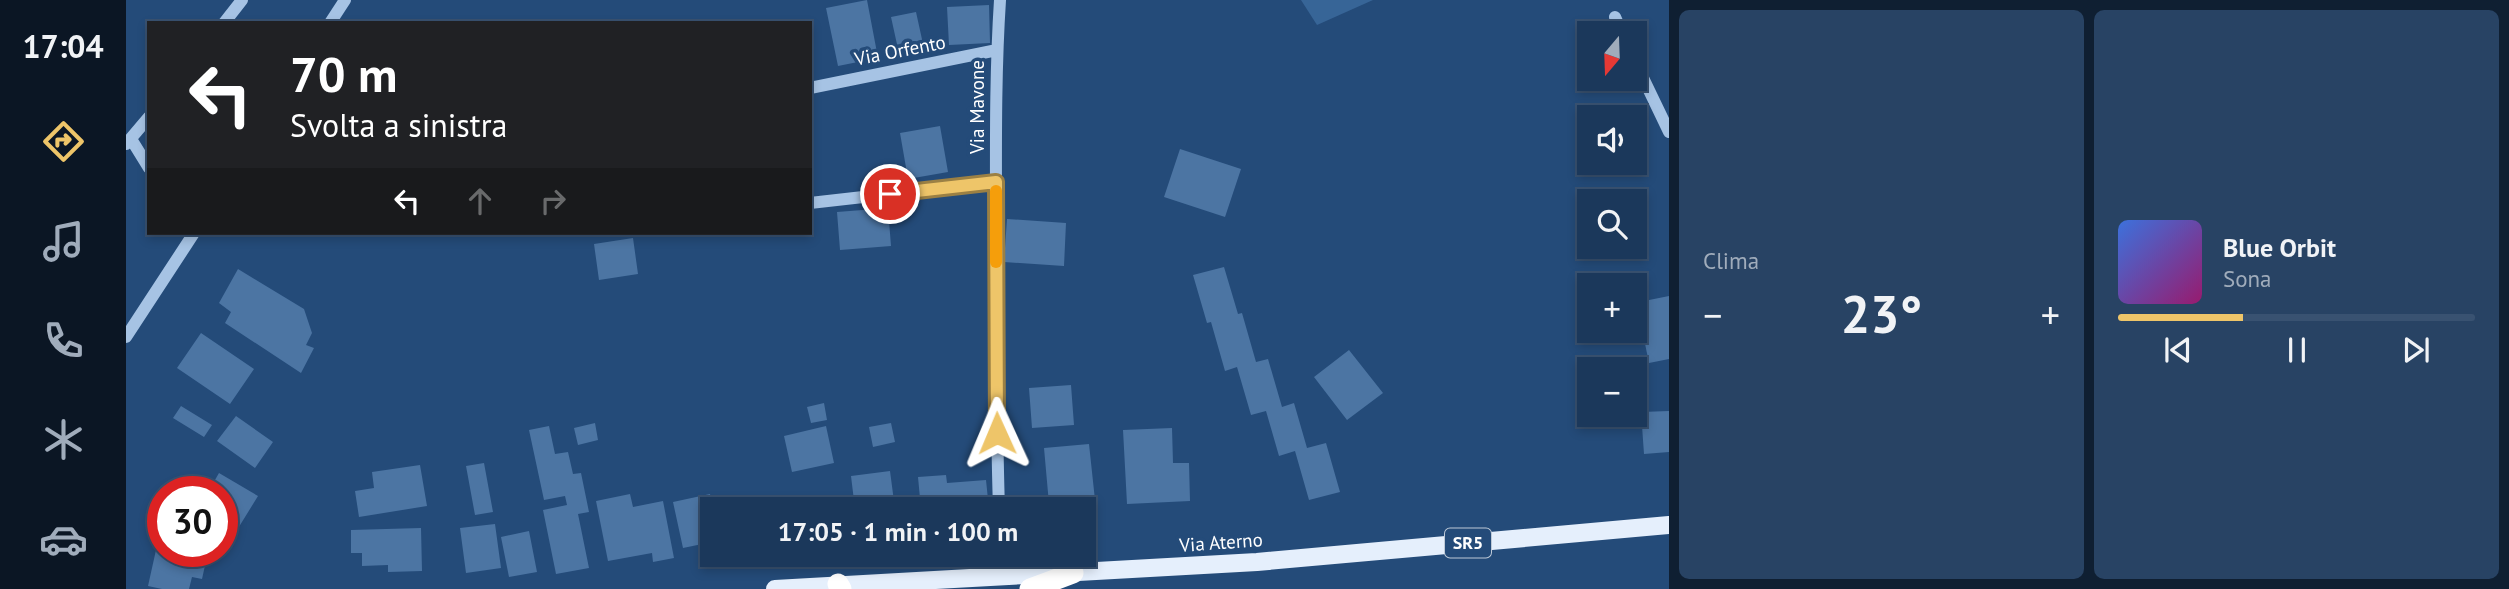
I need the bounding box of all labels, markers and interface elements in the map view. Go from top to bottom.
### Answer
north arrow [1577,21,1647,91]
map controls [1577,21,1647,427]
text: 17:04 [22,25,104,67]
street label: Via Orfento [851,29,948,71]
text: 70 m [290,42,397,106]
icon: left [175,49,266,140]
street label: Via Mavone [965,60,989,155]
text: Svolta a sinistra [290,104,507,146]
button: sound [1577,105,1647,175]
icon: directions [39,117,88,166]
pin [860,164,920,224]
icon: arrive [871,175,909,213]
icon: left [388,182,426,220]
icon: ahead [461,182,499,220]
icon: right [534,182,572,220]
button: search [1577,189,1647,259]
icon: music [39,217,88,266]
text: Blue Orbit [2223,231,2336,264]
text: Clima [1703,246,1759,275]
text: Sona [2223,264,2272,293]
button: + [1577,273,1647,343]
text: 23° [1841,280,1922,347]
text: − [1703,290,1722,339]
text: + [2041,290,2060,339]
icon: phone [39,316,88,365]
icon: previous [2159,331,2197,369]
icon: pause [2278,331,2316,369]
icon: next [2397,331,2435,369]
button: − [1577,357,1647,427]
position arrow [960,396,1034,470]
icon: climate [39,415,88,464]
speed limit sign: 30 [147,476,238,567]
icon: car [39,515,88,564]
text: 17:05 · 1 min · 100 m [778,515,1018,548]
street label: Via Aterno [1178,527,1264,557]
road number: SR5 [1445,528,1491,558]

